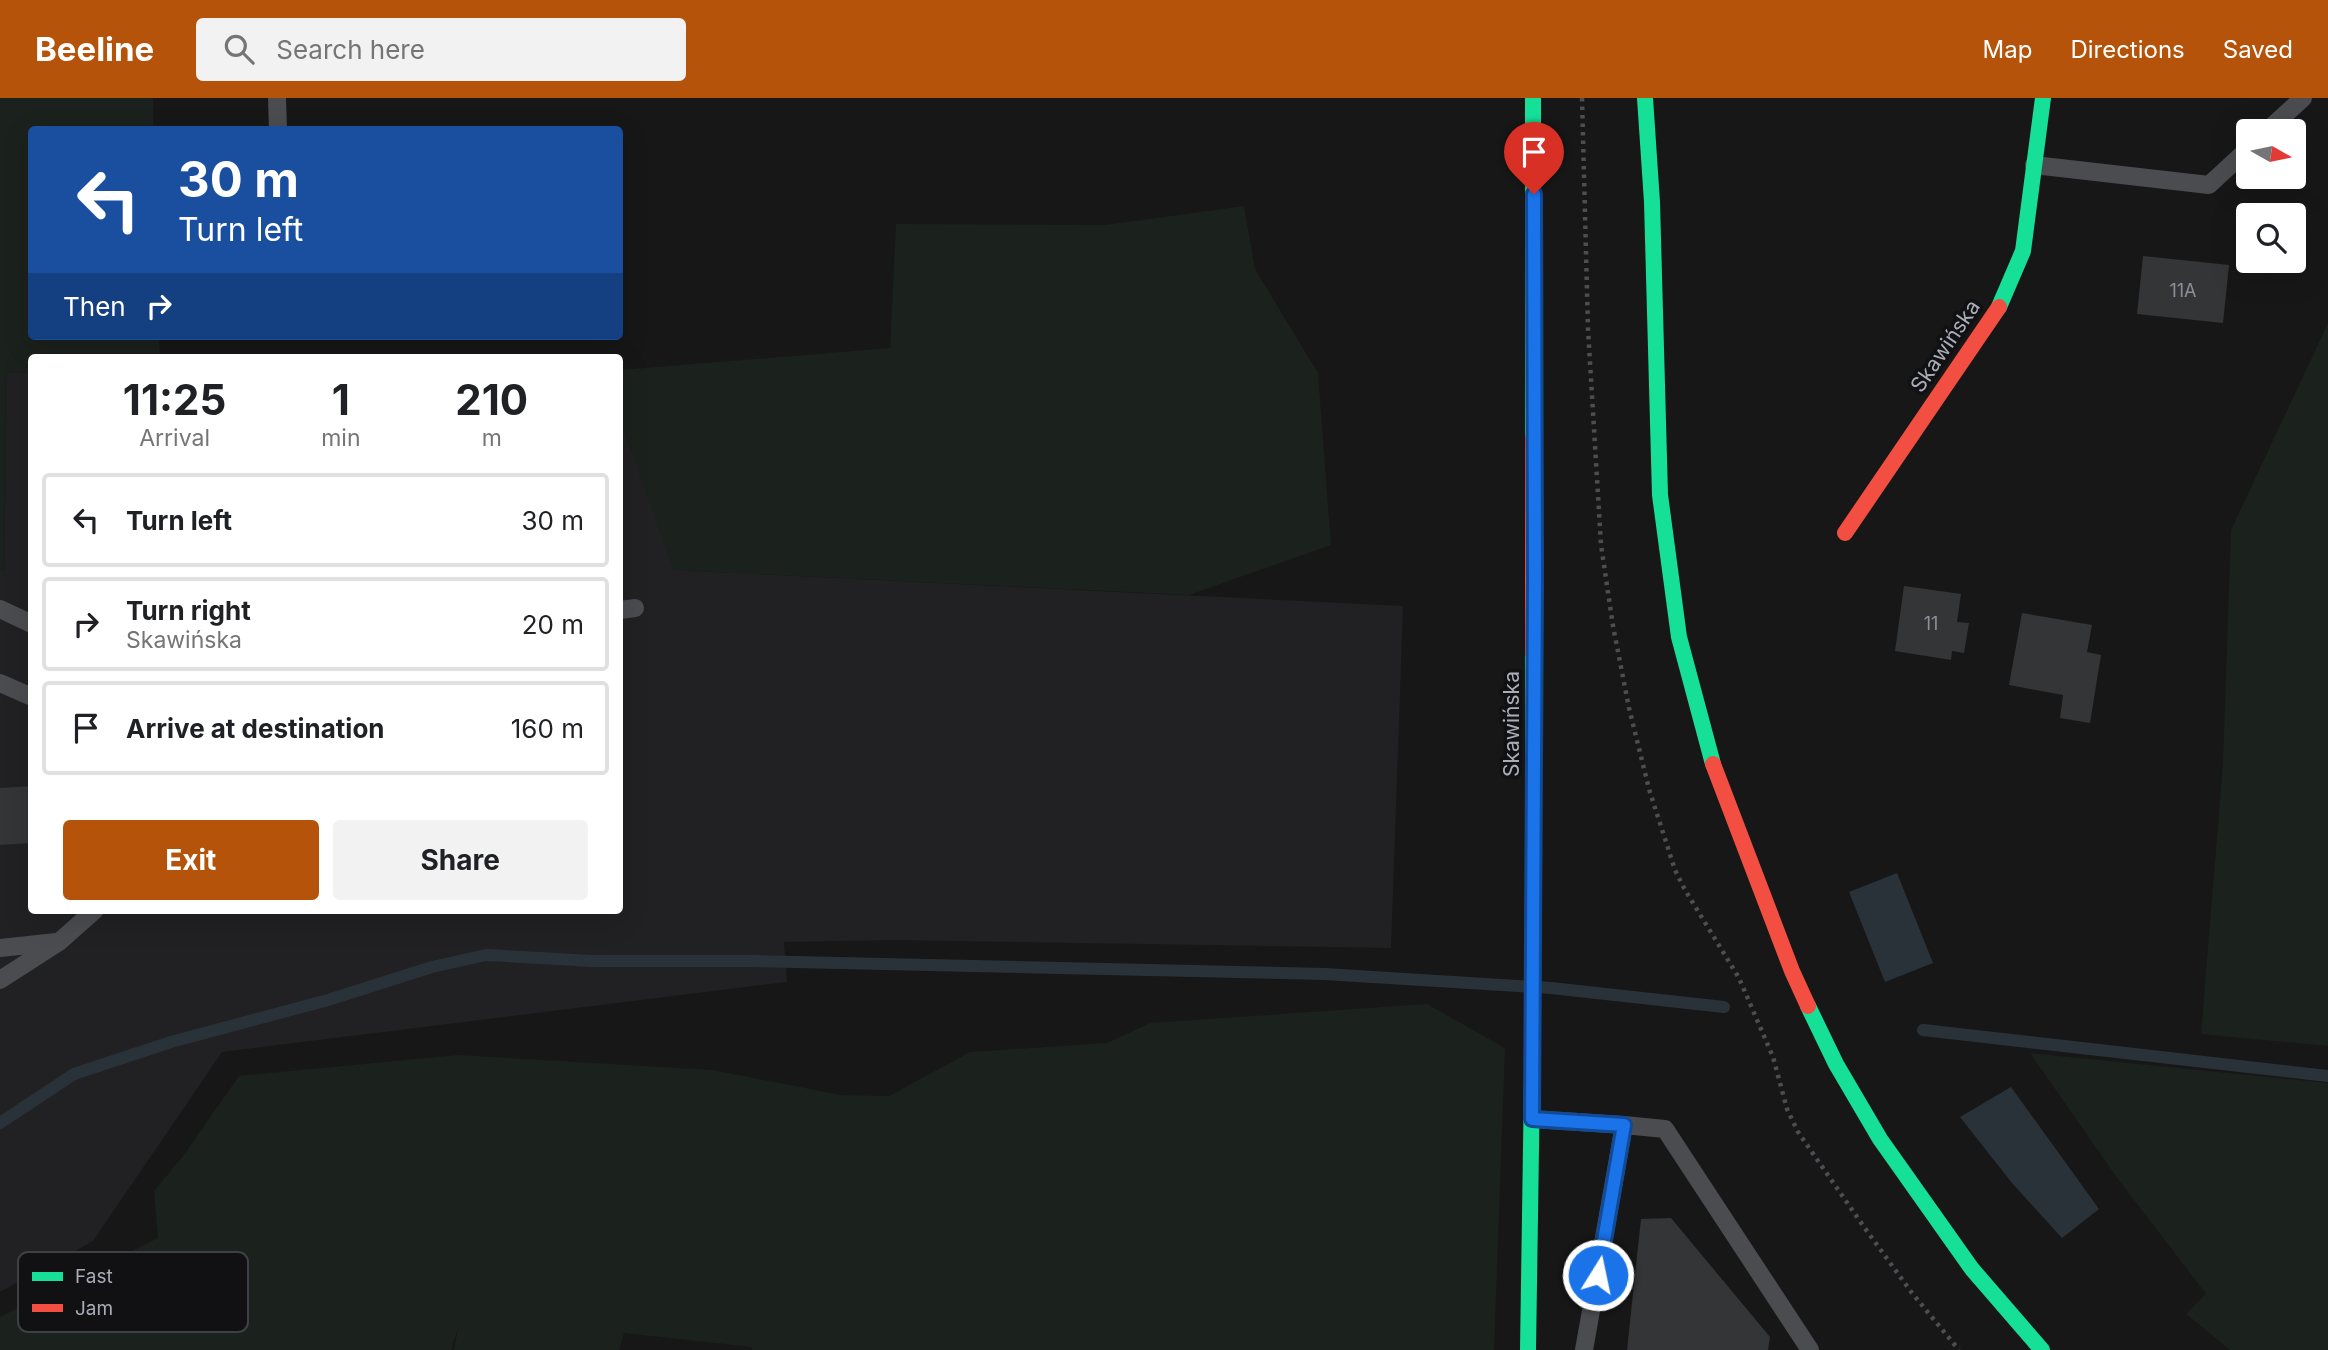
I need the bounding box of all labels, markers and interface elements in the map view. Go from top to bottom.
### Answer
search box [196,18,686,81]
text: Beeline [35,29,154,69]
icon: search [220,30,258,68]
text: Search here [276,34,425,65]
text: Map [1983,35,2032,64]
text: Directions [2070,35,2185,64]
text: Saved [2223,35,2293,64]
north arrow [2236,119,2306,189]
map controls [2236,119,2306,273]
pin [1504,122,1564,194]
icon: arrive [1515,133,1553,171]
text: 30 m [178,150,299,209]
icon: left [63,154,154,245]
button: search [2236,203,2306,273]
text: Turn left [178,210,303,249]
house number: 11A [2169,280,2197,301]
icon: right [140,287,178,325]
text: Then [63,291,126,322]
street label: Skawińska [1905,295,1985,397]
text: 11:25 [123,374,226,425]
text: 1 [332,374,350,425]
text: 210 [455,374,528,425]
text: Arrival [139,424,210,452]
text: min [321,424,360,452]
text: m [482,424,502,452]
icon: left [67,501,105,539]
text: Turn left [126,505,232,536]
text: 30 m [521,505,584,536]
text: Turn right [126,595,251,626]
icon: right [67,605,105,643]
text: 20 m [522,609,584,640]
house number: 11 [1924,613,1938,634]
text: Skawińska [126,626,242,654]
street label: Skawińska [1499,671,1524,777]
icon: arrive [67,709,105,747]
text: Arrive at destination [126,713,385,744]
text: 160 m [511,713,584,744]
button: Exit [63,820,319,900]
button: Share [333,820,588,900]
position arrow [1561,1238,1635,1312]
legend [18,1252,248,1332]
text: Fast [75,1265,113,1288]
text: Jam [75,1297,113,1320]

